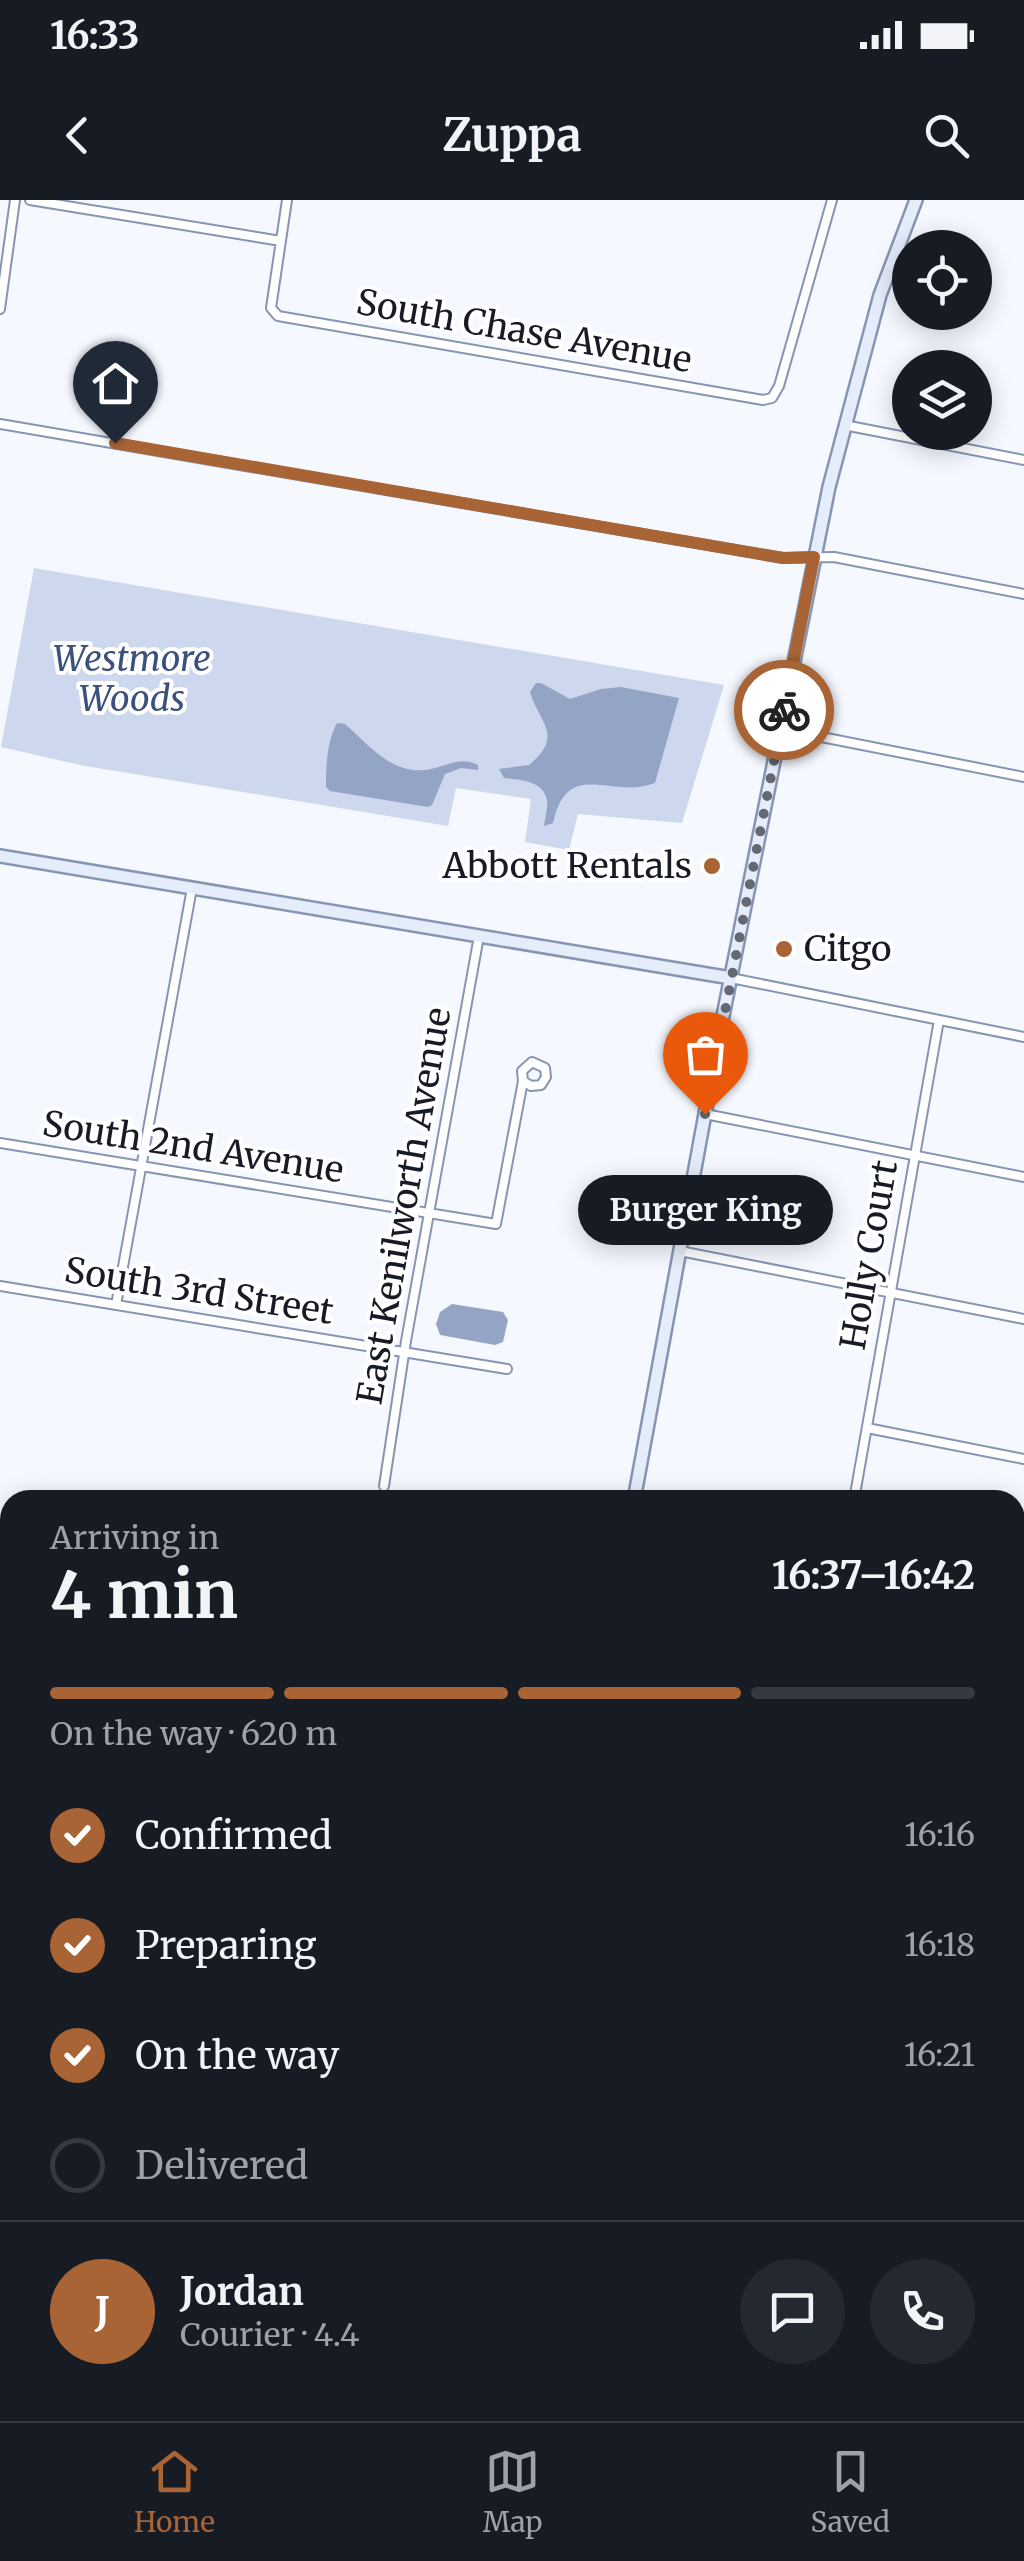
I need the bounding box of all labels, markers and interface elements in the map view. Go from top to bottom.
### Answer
text: 16:33 [50,12,139,59]
text: Zuppa [442,107,582,163]
icon: back [50,108,105,163]
icon: search [919,108,974,163]
map controls [892,230,992,450]
button: locate [892,230,992,330]
street label: South Chase Avenue [353,280,695,382]
pin [73,341,158,444]
button: layers [892,350,992,450]
icon: home [88,356,143,411]
park label: Westmore Woods [53,637,211,721]
courier [734,660,834,760]
icon: bike [757,683,812,738]
place label: Abbott Rentals [442,844,692,888]
marker: Abbott Rentals [701,855,723,877]
place label: Citgo [804,927,892,971]
marker: Citgo [773,938,795,960]
street label: East Kenilworth Avenue [347,1004,461,1408]
pin [663,1012,748,1115]
icon: bag [678,1027,733,1082]
street label: South 2nd Avenue [39,1101,347,1193]
street label: Holly Court [831,1157,907,1353]
callout: Burger King [578,1174,832,1244]
text: Burger King [609,1190,802,1230]
street label: South 3rd Street [61,1248,337,1334]
text: Arriving in [50,1518,219,1558]
text: 16:37–16:42 [772,1552,975,1599]
text: 4 min [50,1554,238,1636]
text: On the way · 620 m [50,1714,337,1754]
icon: check [50,1808,105,1863]
text: Confirmed [135,1812,332,1859]
text: 16:16 [904,1815,975,1855]
icon: check [50,1918,105,1973]
text: Preparing [135,1922,317,1969]
text: 16:18 [904,1925,975,1965]
icon: check [50,2028,105,2083]
text: On the way [135,2032,339,2079]
text: 16:21 [904,2035,975,2075]
text: Delivered [135,2142,308,2189]
button: chat [740,2259,845,2364]
button: phone [870,2259,975,2364]
text: Jordan [180,2268,304,2315]
text: J [95,2288,110,2335]
text: Courier · 4.4 [180,2315,360,2355]
tab: Home [134,2444,215,2540]
tab: Map [483,2444,543,2540]
tab: Saved [811,2444,890,2540]

